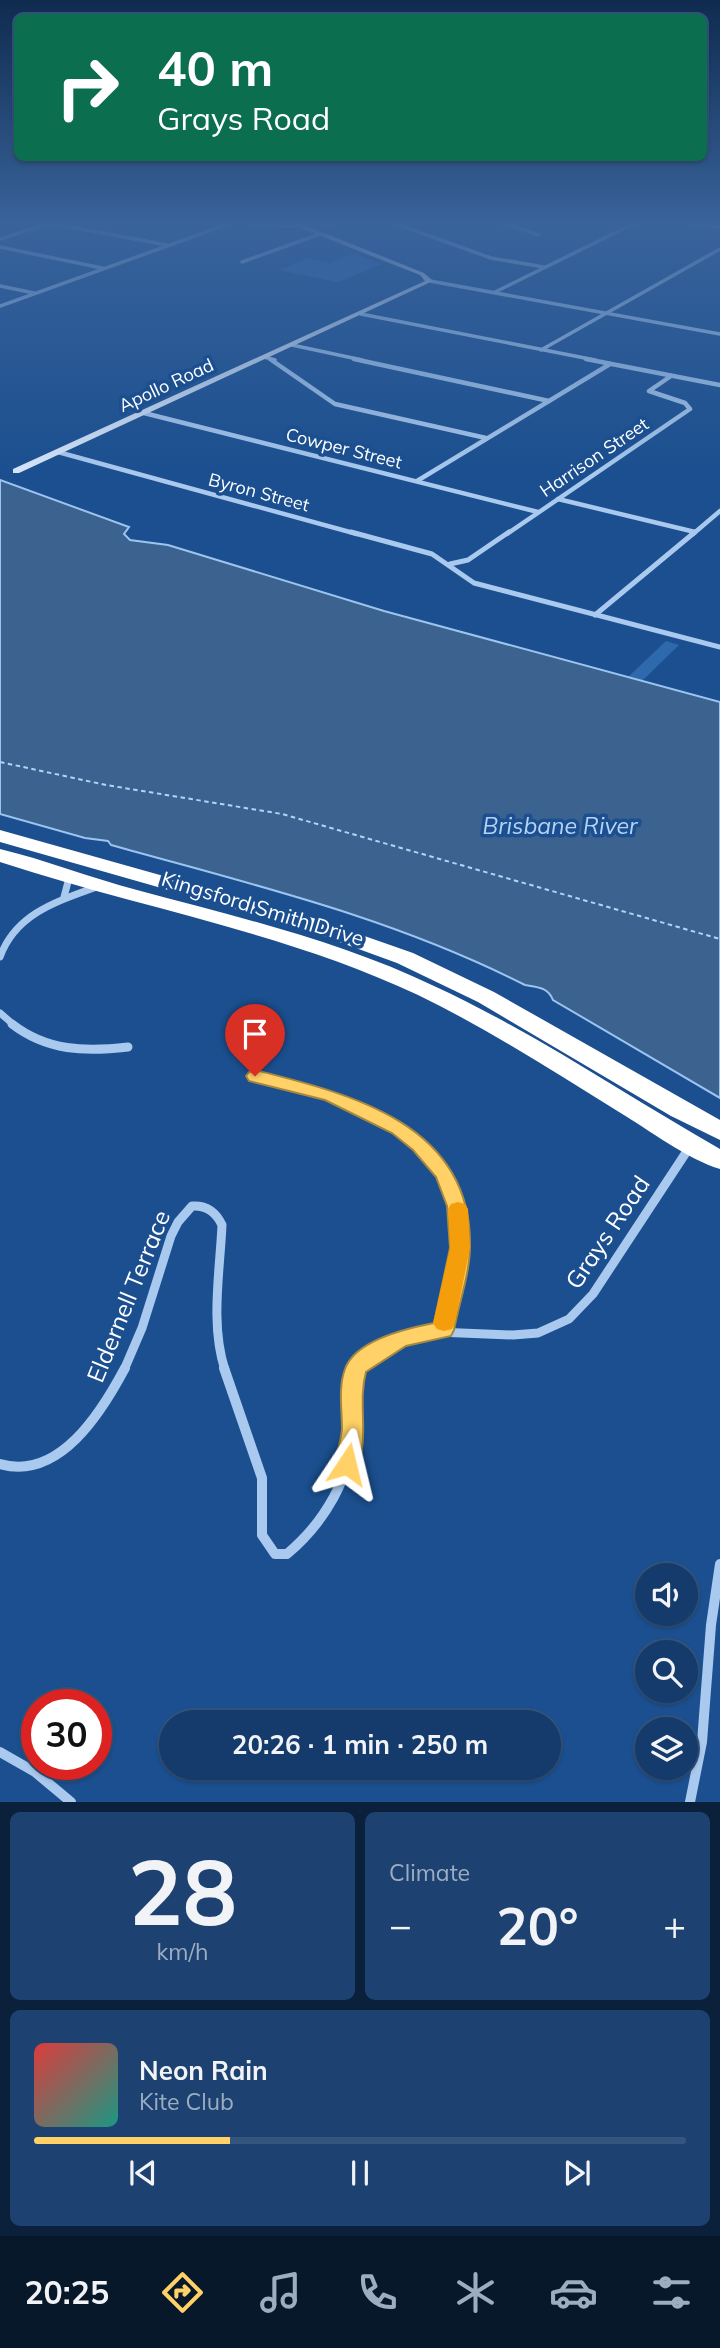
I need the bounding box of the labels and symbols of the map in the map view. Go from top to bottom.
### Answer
street label: Apollo Road [115,353,217,417]
street label: Harrison Street [535,412,653,502]
street label: Cowper Street [283,422,405,474]
street label: Byron Street [206,467,312,517]
water label: Brisbane River [483,811,639,840]
street label: Kingsford Smith Drive [159,865,367,951]
pin [225,1004,285,1076]
street label: Grays Road [558,1170,656,1294]
street label: Eldernell Terrace [80,1206,176,1386]
position arrow [310,1427,384,1501]
speed limit sign: 30 [21,1689,112,1780]

